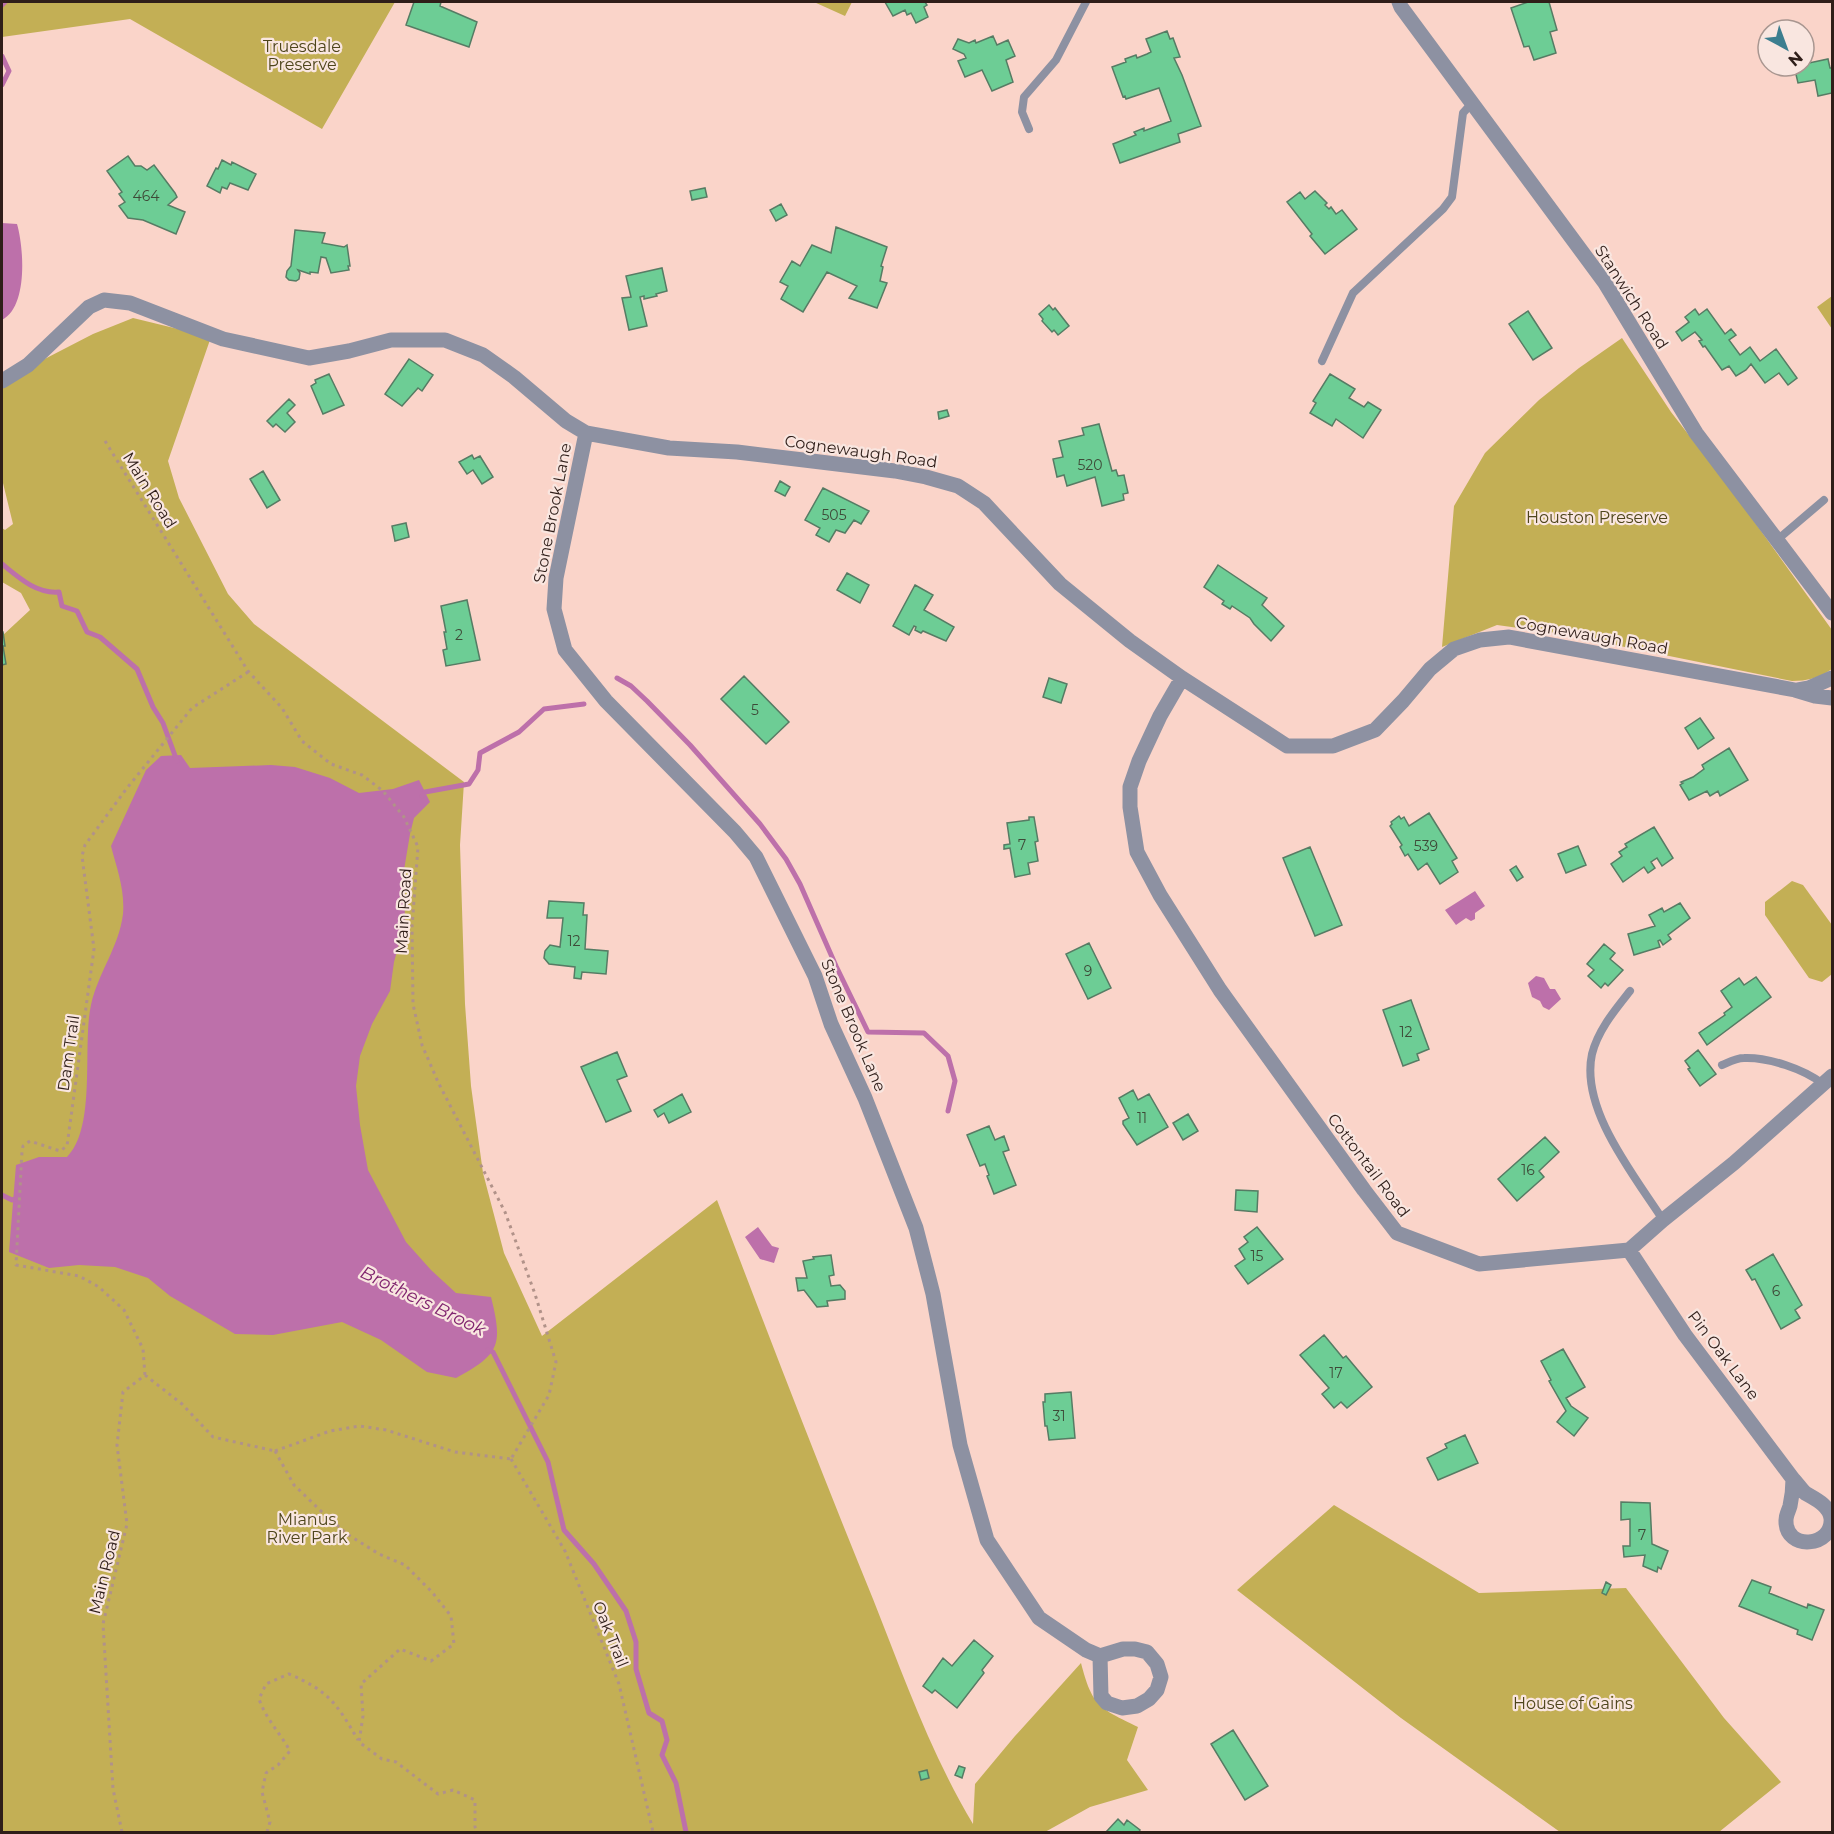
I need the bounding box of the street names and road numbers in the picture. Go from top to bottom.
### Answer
street label: Stanwich Road [1591,242,1672,353]
street label: Cognewaugh Road [783,431,939,472]
street label: Stone Brook Lane [530,441,575,585]
street label: Main Road [119,449,180,532]
street label: Cognewaugh Road [1514,613,1669,658]
street label: Main Road [392,868,415,954]
street label: Stone Brook Lane [817,956,890,1094]
street label: Dam Trail [54,1014,83,1092]
street label: Cottontail Road [1324,1110,1414,1221]
street label: Pin Oak Lane [1684,1307,1763,1404]
street label: Main Road [85,1528,124,1616]
street label: Oak Trail [589,1598,632,1670]

